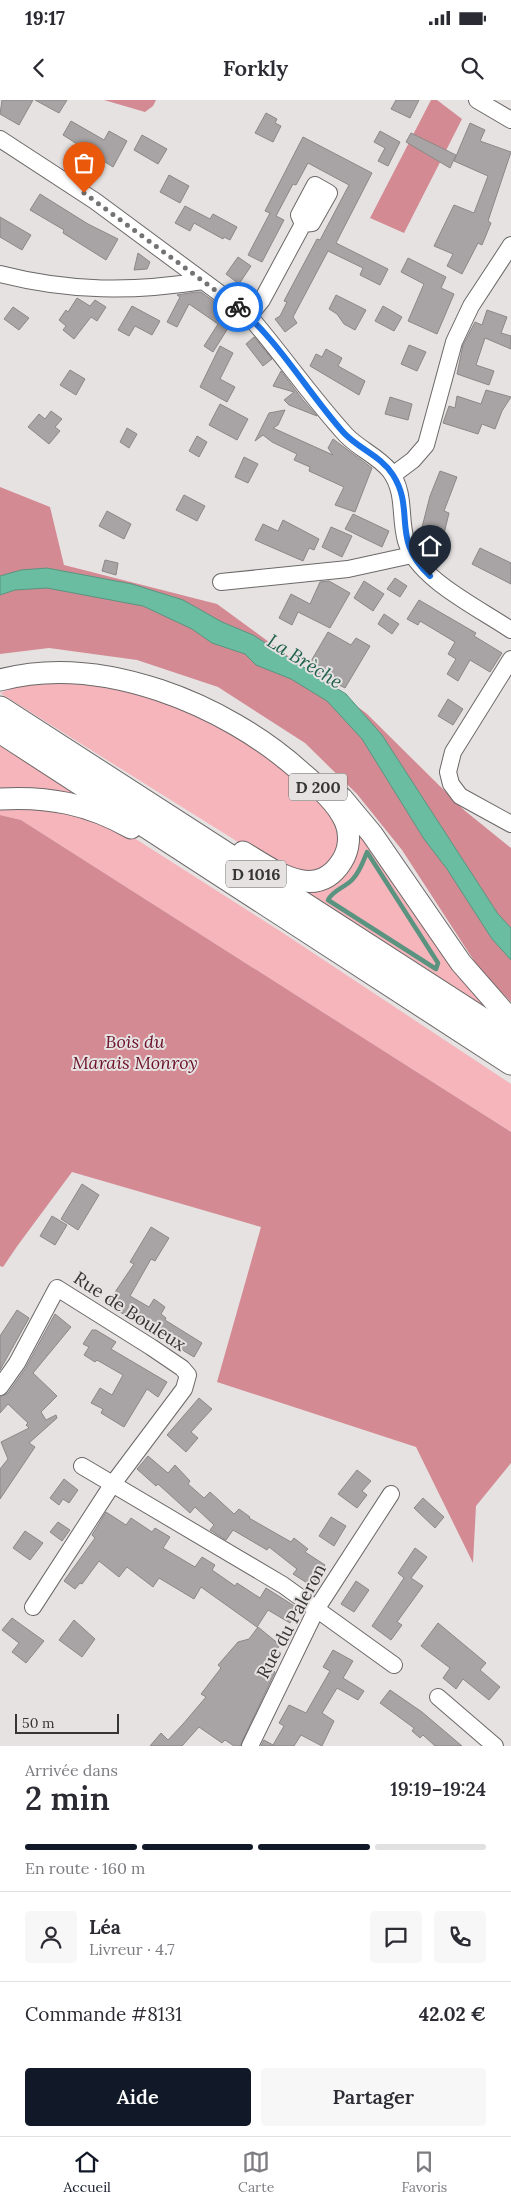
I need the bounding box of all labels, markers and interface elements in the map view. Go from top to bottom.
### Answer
text: 19:17 [25,6,65,30]
icon: back [25,54,53,82]
text: Forkly [223,54,288,82]
icon: search [458,54,486,82]
pin [63,142,105,193]
icon: bag [70,149,98,177]
courier [213,282,263,332]
icon: bike [224,293,252,321]
pin [409,525,451,576]
icon: home [416,532,444,560]
water label: La Brèche [263,628,347,694]
road number: D 200 [289,774,347,800]
road number: D 1016 [226,861,286,888]
park label: Bois du Marais Monroy [72,1030,198,1074]
street label: Rue de Bouleux [70,1266,191,1356]
street label: Rue du Paleron [251,1560,331,1682]
scale bar [15,1711,119,1734]
text: 50 m [22,1714,55,1732]
text: Arrivée dans [25,1760,118,1780]
text: 19:19–19:24 [390,1777,486,1801]
text: 2 min [25,1778,110,1819]
text: En route · 160 m [25,1858,145,1878]
button: person [25,1911,77,1963]
button: chat [370,1911,422,1963]
button: phone [434,1911,486,1963]
text: Léa [89,1915,121,1939]
text: Livreur · 4.7 [89,1939,175,1959]
text: Commande #8131 [25,2002,182,2026]
text: 42.02 € [419,2002,486,2026]
button: Aide [25,2068,251,2126]
button: Partager [261,2068,486,2126]
tab: Accueil [64,2148,111,2196]
tab: Carte [238,2148,274,2196]
tab: Favoris [402,2148,447,2196]

